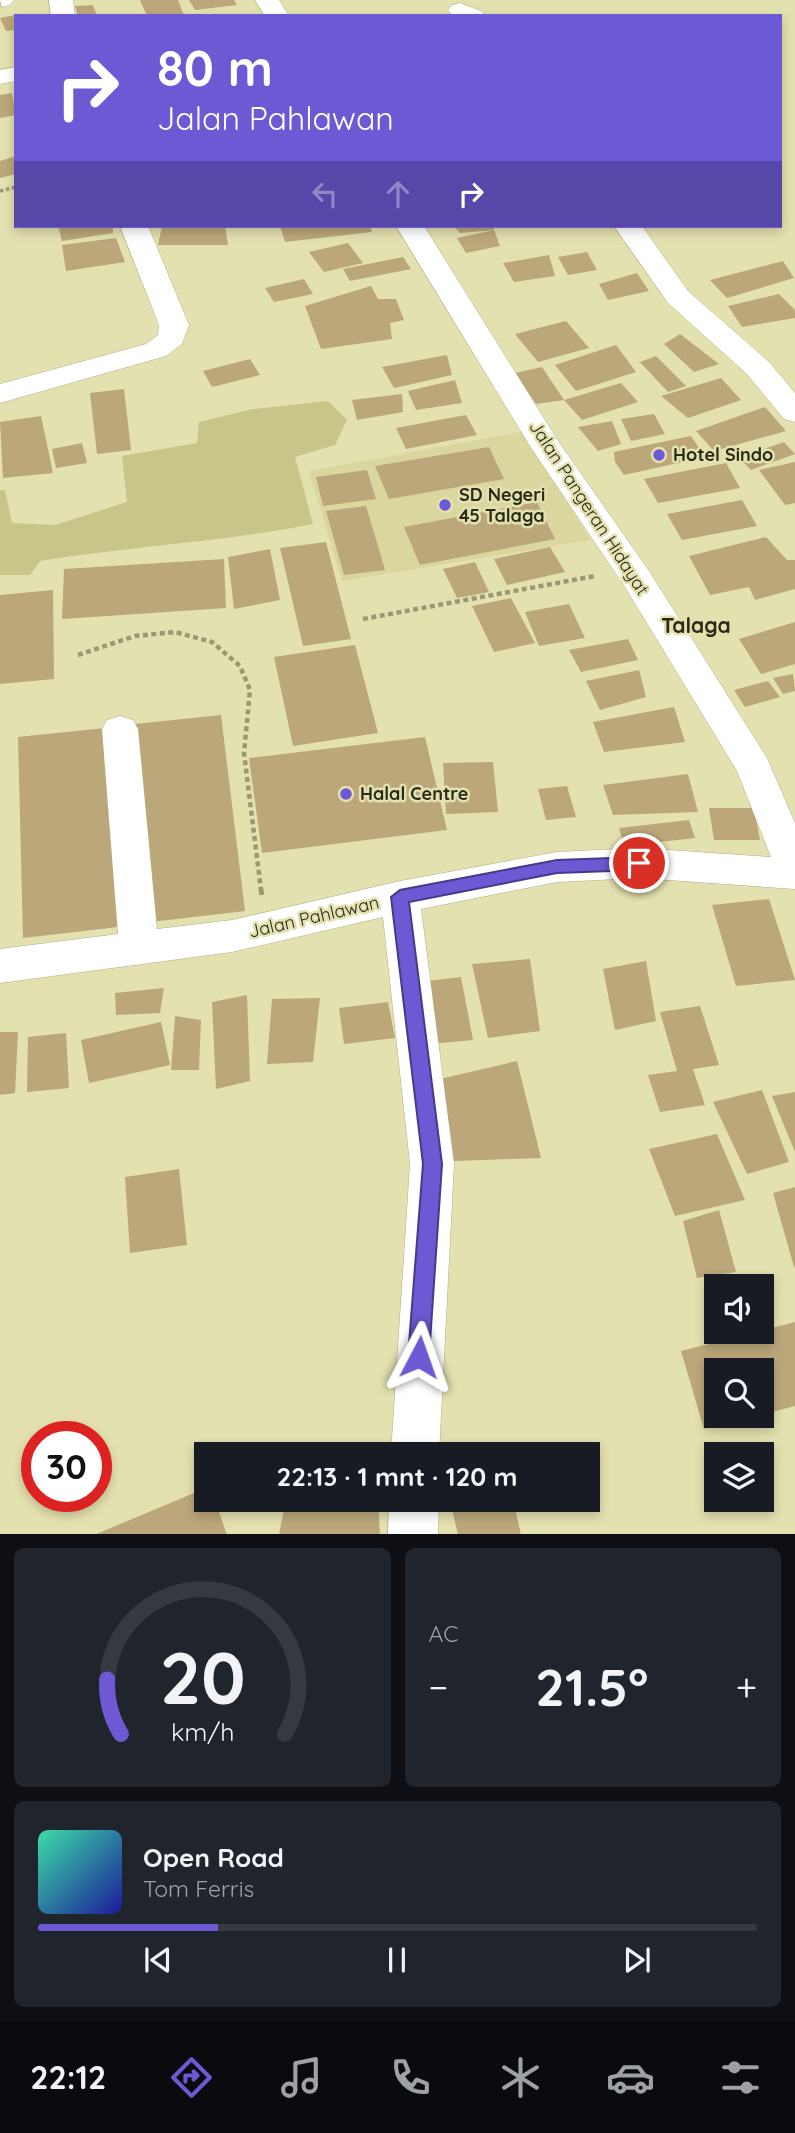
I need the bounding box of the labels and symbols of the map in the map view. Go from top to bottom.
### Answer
street label: Jalan Pangeran Hidayat [524,416,654,599]
place label: Hotel Sindo [673,443,773,466]
marker: Hotel Sindo [651,447,667,463]
place label: SD Negeri 45 Talaga [459,483,545,527]
marker: SD Negeri 45 Talaga [437,497,453,513]
district label: Talaga [661,612,731,638]
place label: Halal Centre [360,782,468,805]
marker: Halal Centre [338,786,354,802]
pin [609,833,669,893]
street label: Jalan Pahlawan [246,890,381,943]
position arrow [382,1320,456,1394]
speed limit sign: 30 [21,1421,112,1512]

